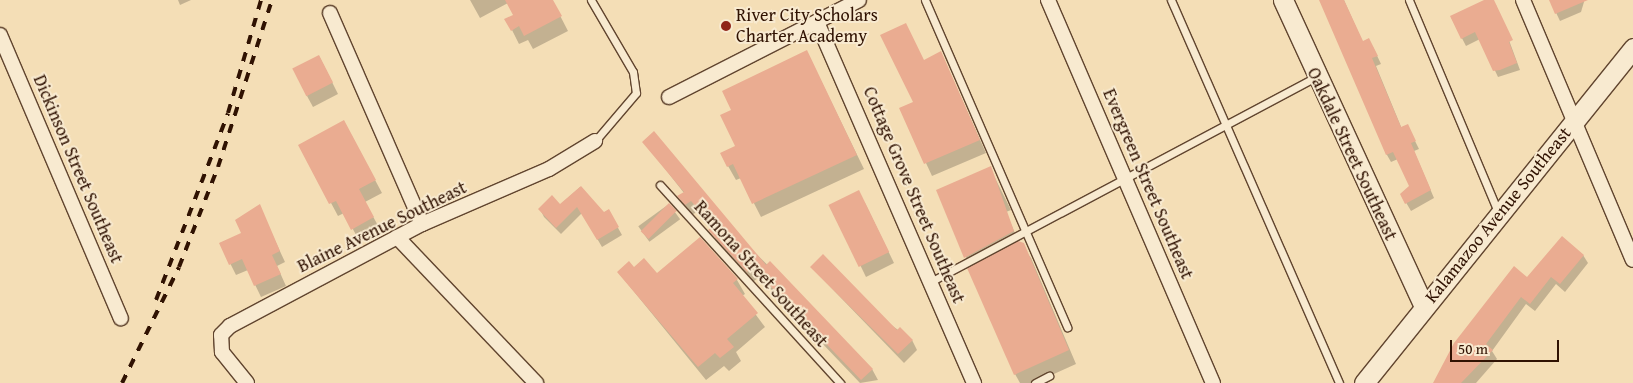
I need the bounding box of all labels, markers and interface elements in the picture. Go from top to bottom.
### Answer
place label: River City Scholars Charter Academy [736,5,878,48]
marker: River City Scholars Charter Academy [720,20,732,32]
street label: Oakdale Street Southeast [1302,64,1402,244]
street label: Dickinson Street Southeast [28,72,128,266]
street label: Cottage Grove Street Southeast [858,83,970,307]
street label: Evergreen Street Southeast [1098,86,1198,282]
street label: Kalamazoo Avenue Southeast [1420,123,1576,307]
street label: Blaine Avenue Southeast [294,177,470,277]
street label: Ramona Street Southeast [690,196,832,352]
scale bar [1453,330,1562,362]
text: 50 m [1458,338,1488,359]

